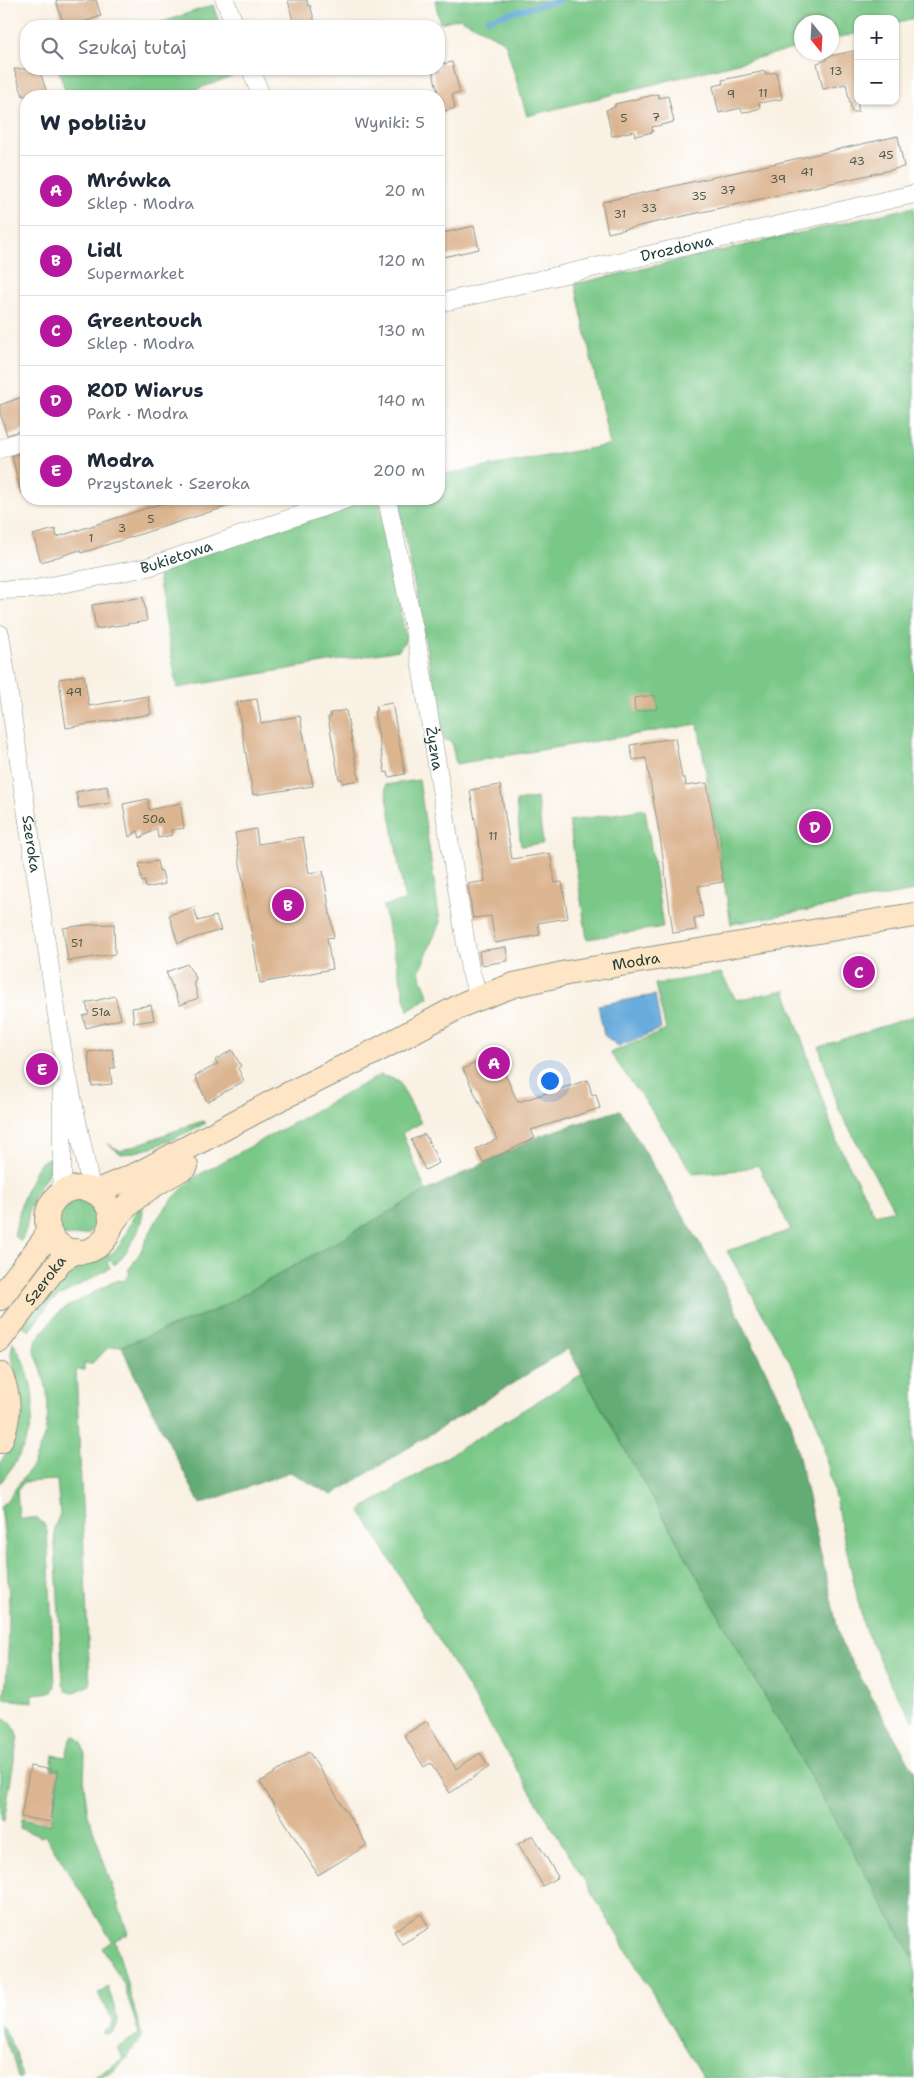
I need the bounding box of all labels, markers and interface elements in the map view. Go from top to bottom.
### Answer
north arrow [794,15,839,60]
map controls [854,15,899,105]
button: + [854,15,899,60]
search box [20,20,445,75]
icon: search [38,34,66,62]
text: Szukaj tutaj [78,35,187,60]
button: − [854,60,899,105]
house number: 13 [830,63,842,79]
house number: 11 [758,85,768,101]
house number: 9 [727,86,735,102]
text: W pobliżu [40,109,147,137]
house number: 7 [652,109,660,125]
house number: 5 [620,110,628,126]
text: Wyniki: 5 [354,112,425,133]
house number: 45 [878,147,894,163]
house number: 43 [849,153,865,169]
house number: 41 [801,164,813,180]
text: Mrówka [87,168,171,193]
house number: 39 [770,171,786,187]
text: A [50,180,62,201]
text: 20 m [384,180,425,201]
house number: 37 [720,182,736,198]
house number: 35 [691,188,707,204]
text: Sklep · Modra [87,193,194,214]
house number: 33 [641,200,657,216]
house number: 31 [614,206,626,222]
street label: Drozdowa [639,230,716,266]
text: Lidl [87,238,122,263]
text: B [51,250,61,271]
text: 120 m [378,250,425,271]
text: Supermarket [87,263,184,284]
text: Greentouch [87,308,203,333]
text: C [51,320,61,341]
text: 130 m [378,320,425,341]
text: Sklep · Modra [87,333,194,354]
text: ROD Wiarus [87,378,203,403]
text: D [50,390,62,411]
text: 140 m [378,390,425,411]
text: Park · Modra [87,403,188,424]
text: Modra [87,448,154,473]
text: E [51,460,61,481]
text: 200 m [373,460,425,481]
text: Przystanek · Szeroka [87,473,250,494]
house number: 5 [147,511,155,527]
house number: 3 [118,520,126,536]
house number: 1 [88,530,94,546]
street label: Bukietowa [139,536,216,578]
house number: 49 [66,684,82,700]
street label: Żyzna [421,725,448,772]
pin: D [799,808,831,846]
house number: 50a [143,811,166,827]
street label: Szeroka [17,814,46,874]
house number: 11 [488,828,498,844]
pin: B [272,886,304,924]
house number: 51 [71,935,83,951]
street label: Modra [610,948,662,975]
pin: C [843,953,875,991]
house number: 51a [92,1004,111,1020]
pin: A [478,1044,510,1082]
pin: E [26,1050,58,1088]
your location [537,1068,563,1094]
street label: Szeroka [20,1251,71,1309]

